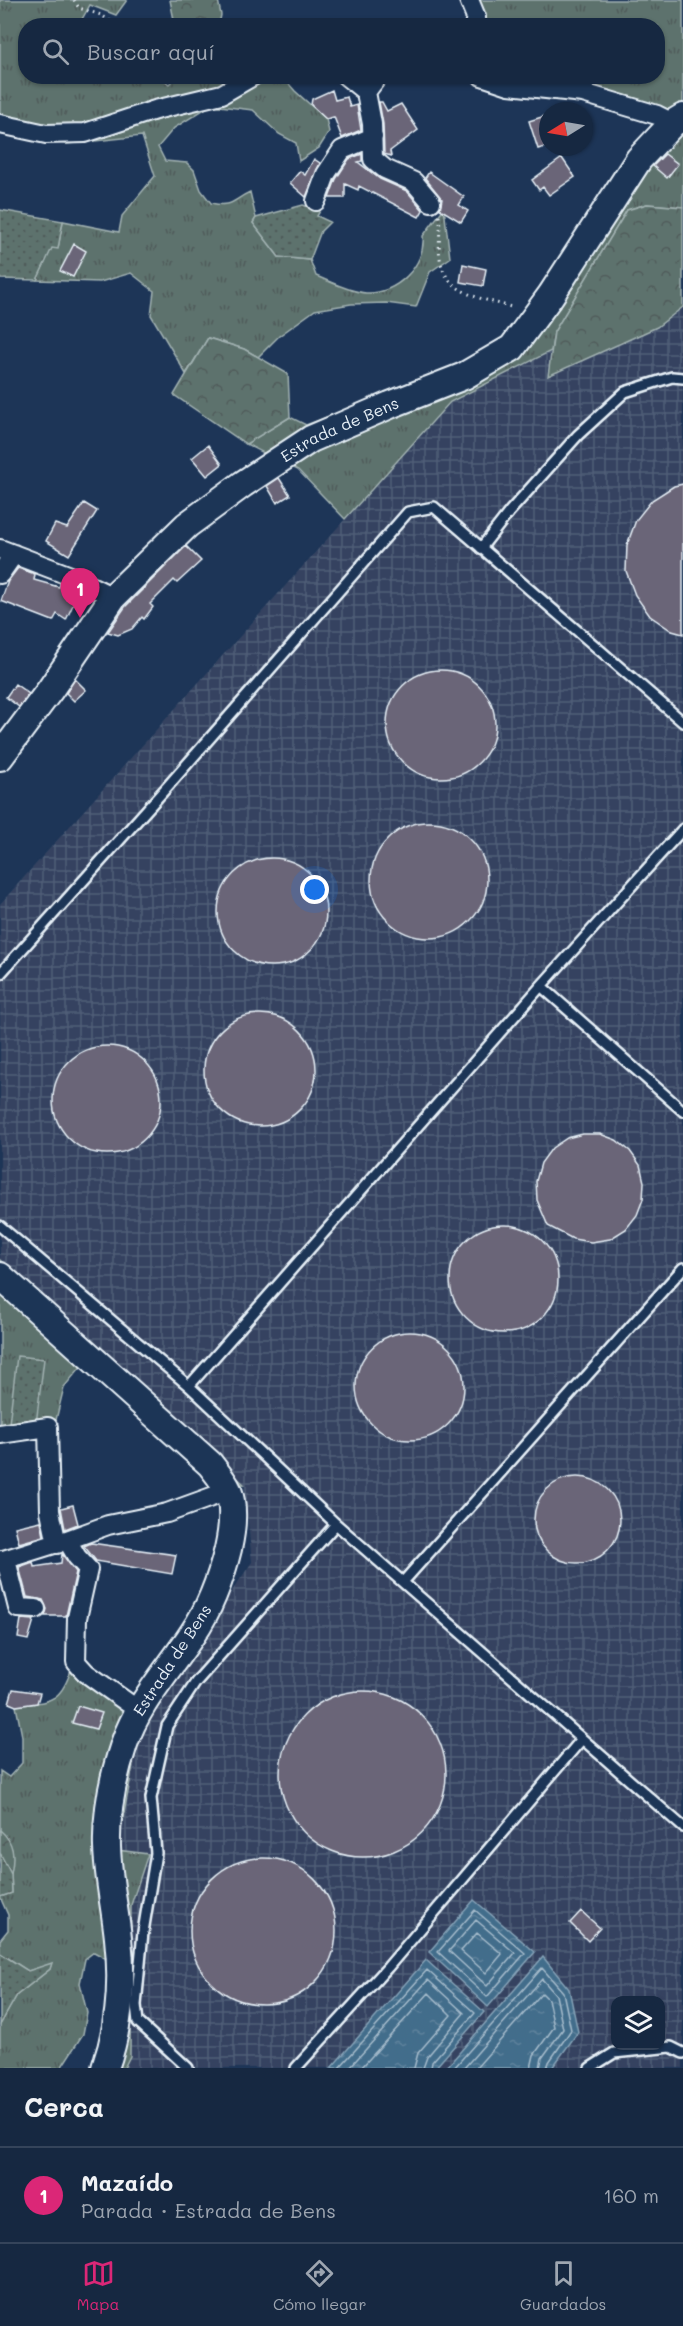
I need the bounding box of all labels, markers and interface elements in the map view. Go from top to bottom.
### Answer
search box [18,18,665,84]
icon: search [39,35,72,68]
text: Buscar aquí [87,37,215,66]
north arrow [539,102,593,156]
street label: Estrada de Bens [276,392,401,466]
pin: 1 [60,568,100,618]
your location [300,875,329,904]
street label: Estrada de Bens [128,1600,215,1719]
map controls [611,1996,665,2050]
button: layers [611,1996,665,2050]
text: Cerca [24,2090,104,2124]
text: Mazaído [81,2168,173,2197]
text: 1 [39,2182,48,2208]
text: 160 m [603,2182,659,2208]
text: Parada · Estrada de Bens [81,2197,336,2223]
tab: Mapa [77,2257,119,2314]
tab: Cómo llegar [273,2257,366,2314]
tab: Guardados [520,2257,606,2314]

